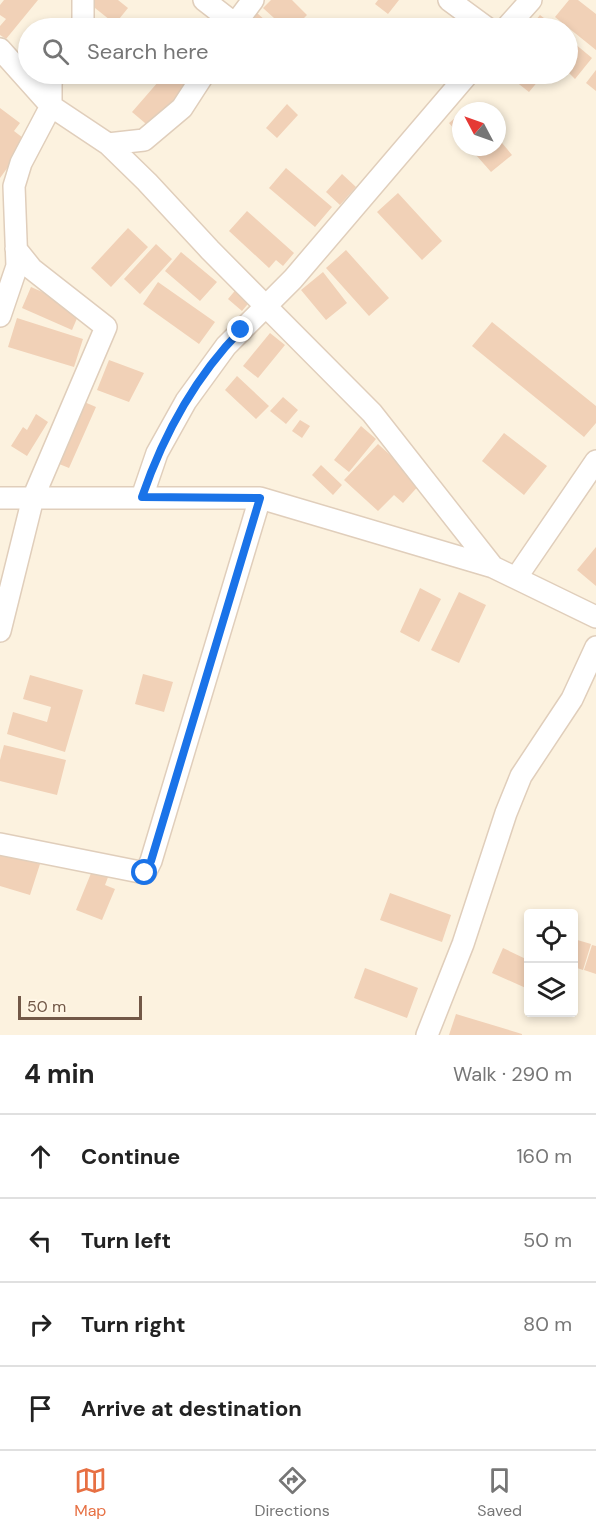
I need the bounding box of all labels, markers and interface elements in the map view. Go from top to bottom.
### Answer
search box [18,18,578,84]
icon: search [39,35,72,68]
text: Search here [87,37,208,66]
north arrow [452,102,506,156]
route end [227,316,253,342]
route start [131,859,157,885]
map controls [524,909,578,1017]
button: locate [524,909,578,963]
button: layers [524,963,578,1017]
scale bar [18,993,142,1020]
text: 50 m [27,996,66,1017]
text: 4 min [24,1057,95,1091]
text: Walk · 290 m [453,1061,572,1087]
icon: ahead [24,1140,57,1173]
text: Continue [81,1142,180,1171]
text: 160 m [516,1143,572,1169]
icon: left [24,1224,57,1257]
text: Turn left [81,1226,171,1255]
text: 50 m [523,1227,572,1253]
icon: right [24,1308,57,1341]
text: Turn right [81,1310,186,1339]
text: 80 m [523,1311,572,1337]
icon: arrive [24,1392,57,1425]
text: Arrive at destination [81,1394,302,1423]
tab: Map [74,1464,107,1521]
tab: Directions [254,1464,330,1521]
tab: Saved [477,1464,522,1521]

